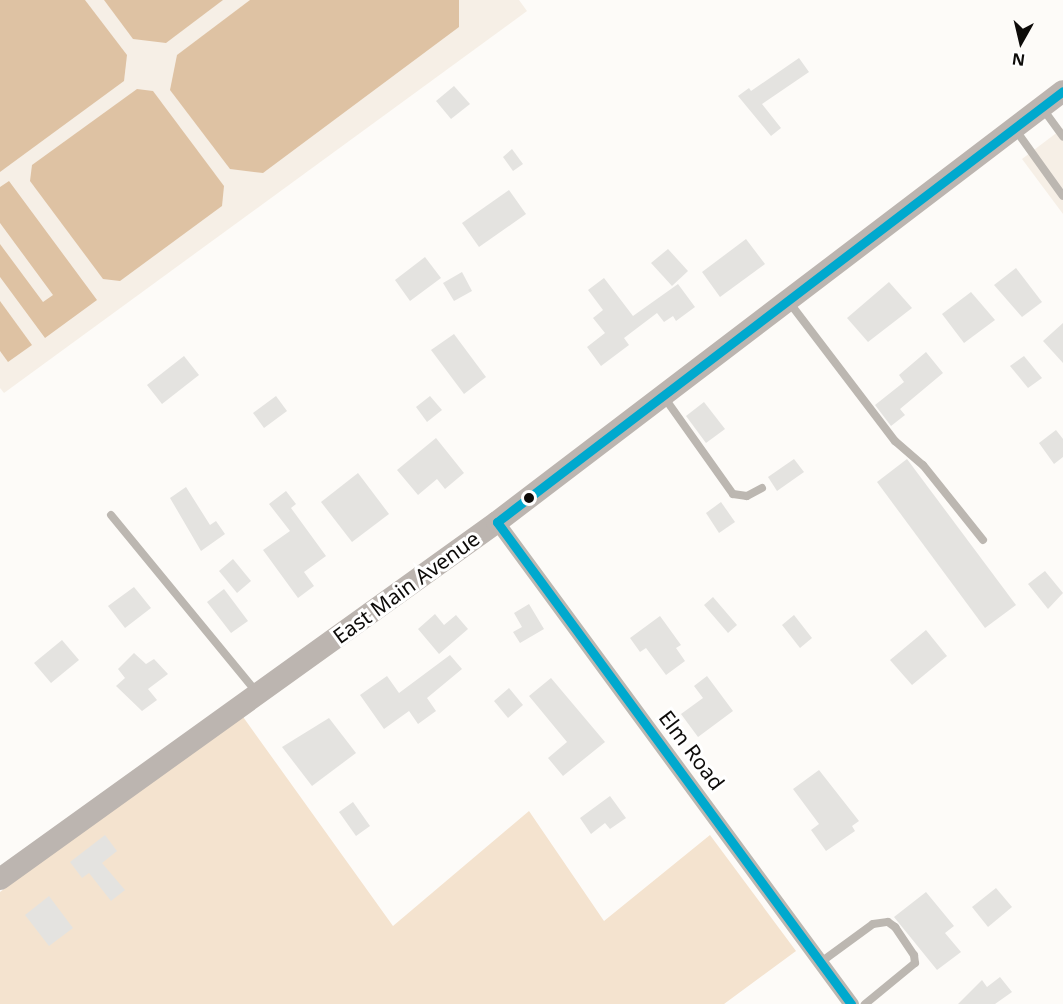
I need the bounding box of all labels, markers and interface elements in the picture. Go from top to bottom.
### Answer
north arrow [991,12,1051,72]
text: N [1011,48,1026,72]
unlabelled marker [523,492,535,504]
street label: East Main Avenue [328,525,484,649]
street label: Elm Road [654,705,730,795]

